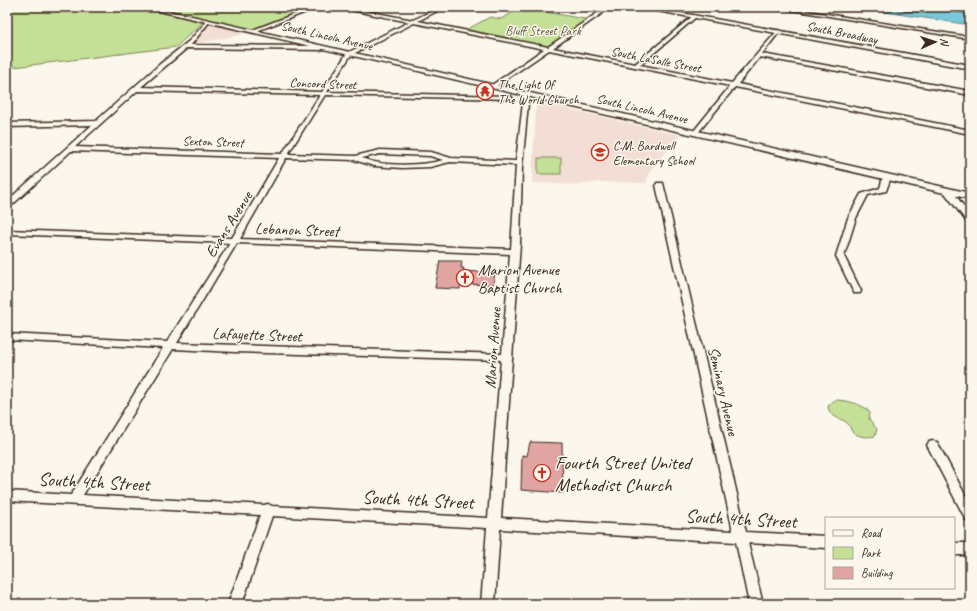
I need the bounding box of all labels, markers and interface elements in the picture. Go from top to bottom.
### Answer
street label: South Lincoln Avenue [280,18,375,54]
street label: South Broadway [805,18,880,48]
north arrow [915,22,955,62]
park label: Bluff Street Park [505,23,582,39]
text: N [938,38,952,47]
street label: South LaSalle Street [609,43,704,77]
street label: Concord Street [289,75,358,93]
place label: The Light Of The World Church [498,77,580,108]
temple icon: The Light Of The World Church [475,81,495,101]
street label: South Lincoln Avenue [595,91,690,127]
street label: Sexton Street [182,133,245,151]
place label: C.M. Bardwell Elementary School [613,138,697,169]
school or university icon: C.M. Bardwell Elementary School [590,142,610,162]
street label: Evans Avenue [201,186,258,261]
street label: Lebanon Street [255,219,342,242]
place label: Marion Avenue Baptist Church [478,260,562,298]
church icon: Marion Avenue Baptist Church [455,268,475,288]
street label: Marion Avenue [480,305,506,389]
street label: Lafayette Street [212,323,304,347]
street label: Seminary Avenue [703,345,743,439]
place label: Fourth Street United Methodist Church [555,451,693,497]
church icon: Fourth Street United Methodist Church [532,463,552,483]
street label: South 4th Street [38,467,152,497]
street label: South 4th Street [362,485,476,515]
street label: South 4th Street [685,504,799,534]
legend [825,517,955,589]
text: Road [861,525,883,541]
text: Park [861,545,882,561]
text: Building [861,565,893,581]

